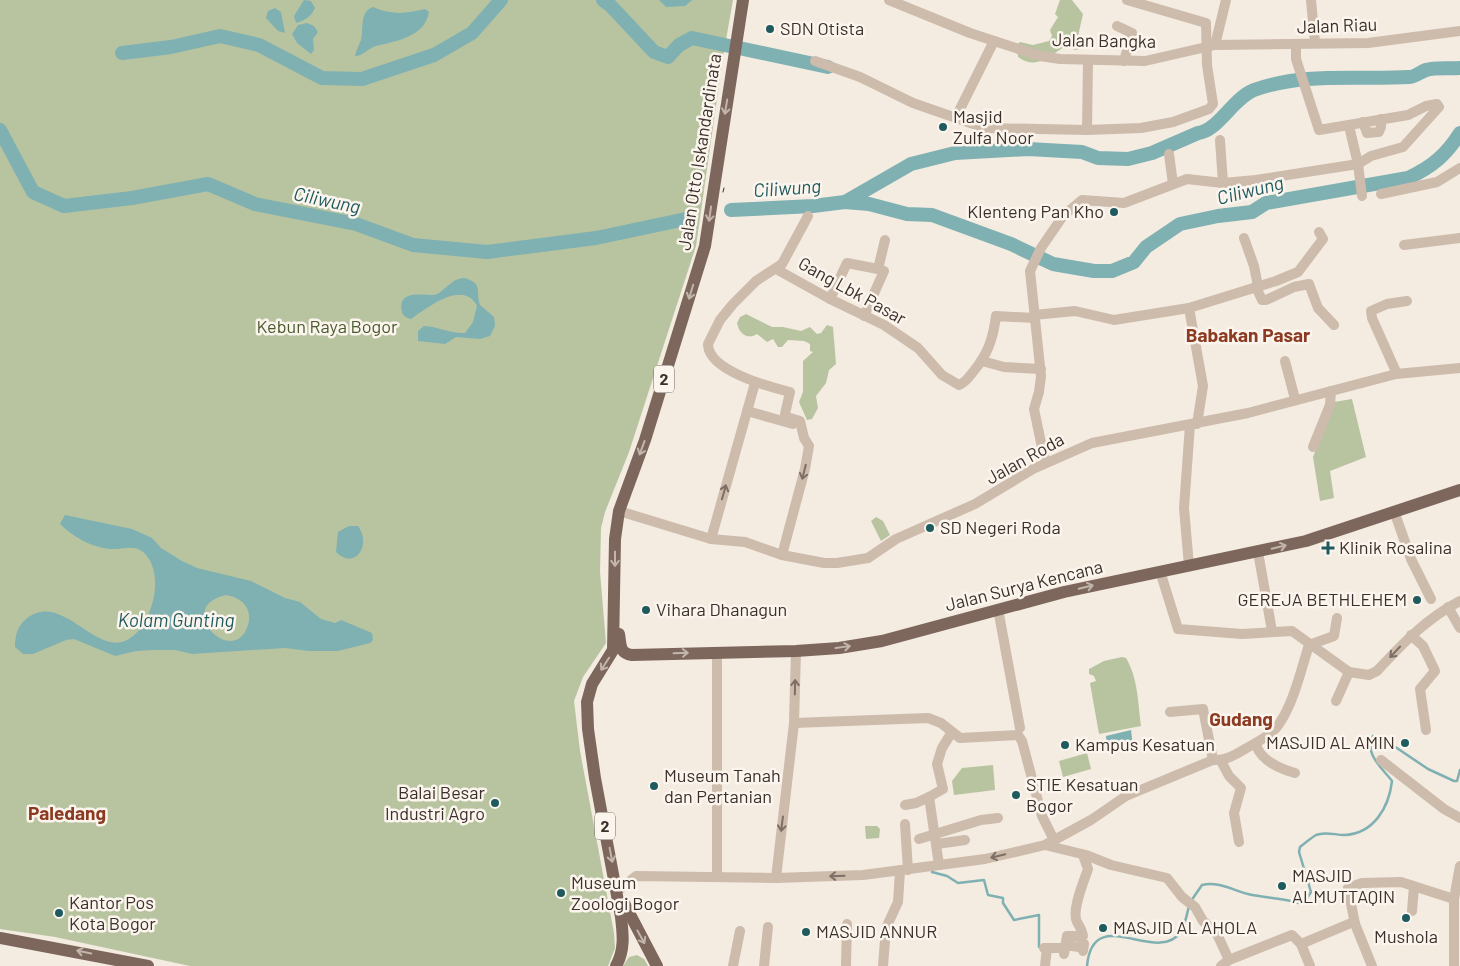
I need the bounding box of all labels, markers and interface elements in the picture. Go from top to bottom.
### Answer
street label: Jalan Riau [1296,13,1378,37]
place label: SDN Otista [780,17,864,39]
marker: SDN Otista [764,23,776,35]
street label: Jalan Bangka [1052,28,1156,52]
street label: Jalan Otto Iskandardinata [673,52,725,252]
one-way arrow [720,99,730,115]
place label: Masjid Zulfa Noor [953,105,1034,148]
marker: Masjid Zulfa Noor [937,121,949,133]
water label: Ciliwung [1214,170,1286,209]
water label: Ciliwung [752,174,822,201]
water label: Ciliwung [292,181,363,218]
place label: Klenteng Pan Kho [967,200,1104,222]
one-way arrow [704,206,714,222]
marker: Klenteng Pan Kho [1108,206,1120,218]
street label: Gang Lbk Pasar [795,251,911,329]
one-way arrow [685,284,695,300]
park label: Kebun Raya Bogor [256,315,398,337]
district label: Babakan Pasar [1186,323,1311,346]
road number: 2 [654,366,674,392]
street label: Jalan Roda [982,428,1067,489]
one-way arrow [637,439,646,455]
one-way arrow [799,464,808,480]
one-way arrow [720,485,730,501]
place label: SD Negeri Roda [940,516,1061,538]
marker: SD Negeri Roda [924,522,936,534]
place label: Klinik Rosalina [1339,536,1452,558]
marker: Klinik Rosalina [1321,541,1335,555]
one-way arrow [1271,542,1287,551]
one-way arrow [610,551,620,567]
street label: Jalan Surya Kencana [943,555,1105,615]
one-way arrow [1077,582,1093,591]
place label: GEREJA BETHLEHEM [1238,588,1407,610]
marker: GEREJA BETHLEHEM [1411,594,1423,606]
place label: Vihara Dhanagun [656,598,787,620]
marker: Vihara Dhanagun [640,604,652,616]
water label: Kolam Gunting [118,608,234,631]
one-way arrow [835,642,851,652]
one-way arrow [1389,646,1401,659]
one-way arrow [673,649,689,658]
one-way arrow [599,657,610,671]
one-way arrow [790,679,800,696]
district label: Gudang [1209,707,1273,730]
place label: MASJID AL AMIN [1266,731,1395,753]
place label: Kampus Kesatuan [1075,733,1215,755]
marker: MASJID AL AMIN [1399,737,1411,749]
marker: Kampus Kesatuan [1059,739,1071,751]
place label: Museum Tanah dan Pertanian [664,764,781,807]
place label: STIE Kesatuan Bogor [1026,773,1139,816]
marker: Museum Tanah dan Pertanian [648,780,660,792]
place label: Balai Besar Industri Agro [385,781,485,824]
marker: STIE Kesatuan Bogor [1010,789,1022,801]
marker: Balai Besar Industri Agro [489,797,501,809]
district label: Paledang [28,801,106,824]
road number: 2 [595,812,615,839]
one-way arrow [777,816,787,832]
one-way arrow [607,847,616,863]
one-way arrow [990,852,1006,861]
place label: MASJID ALMUTTAQIN [1292,864,1395,907]
place label: Museum Zoologi Bogor [571,871,680,914]
one-way arrow [829,871,845,881]
marker: MASJID ALMUTTAQIN [1276,880,1288,892]
marker: Museum Zoologi Bogor [555,887,567,899]
place label: Kantor Pos Kota Bogor [69,891,156,934]
marker: Kantor Pos Kota Bogor [53,907,65,919]
marker: Mushola [1400,912,1412,924]
place label: MASJID AL AHOLA [1113,916,1257,938]
place label: MASJID ANNUR [816,920,937,942]
marker: MASJID AL AHOLA [1097,922,1109,934]
place label: Mushola [1374,925,1438,947]
marker: MASJID ANNUR [800,926,812,938]
one-way arrow [636,930,646,945]
one-way arrow [76,947,92,956]

